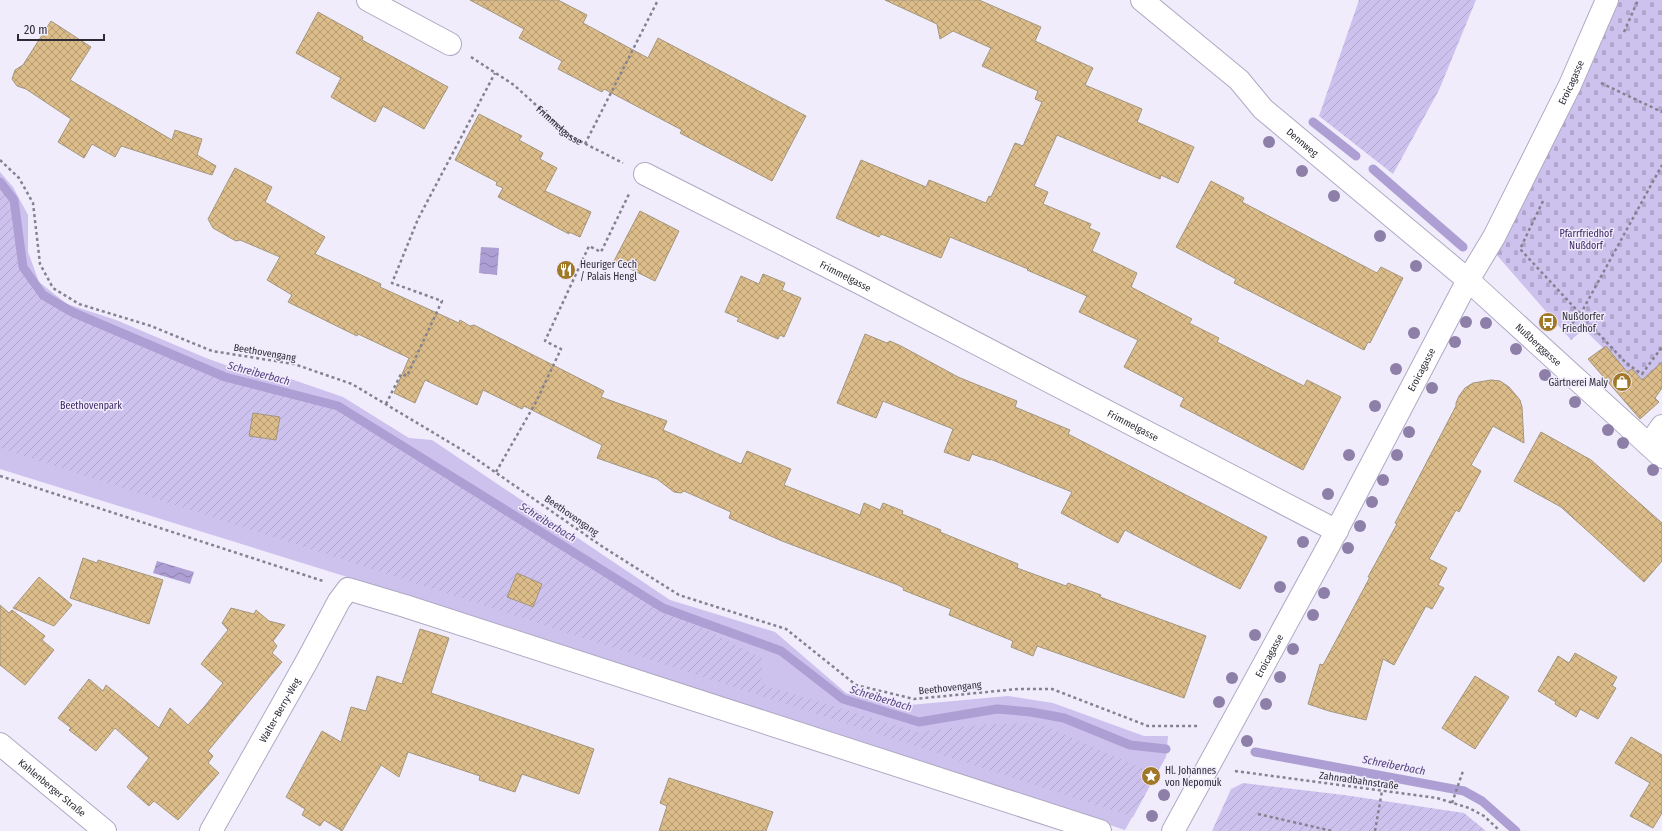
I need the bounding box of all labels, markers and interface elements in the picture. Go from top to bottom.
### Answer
scale bar [18,16,104,42]
text: 20 m [24,23,48,37]
street label: Eroicagasse [1556,59,1587,107]
street label: Frimmelgasse [534,103,584,148]
street label: Dennweg [1284,126,1320,160]
park label: Pfarrfriedhof Nußdorf [1560,228,1613,252]
restaurant icon: Heuriger Cech / Palais Hengl [555,259,577,281]
place label: Heuriger Cech / Palais Hengl [580,259,637,283]
street label: Frimmelgasse [818,259,873,295]
bus stop icon: Nußdorfer Friedhof [1537,311,1559,333]
place label: Nußdorfer Friedhof [1562,311,1605,335]
street label: Nußberggasse [1513,321,1563,369]
street label: Beethovengang [233,342,297,364]
street label: Eroicagasse [1406,346,1438,394]
water label: Schreiberbach [225,359,292,388]
shop icon: Gärtnerei Maly [1611,371,1633,393]
place label: Gärtnerei Maly [1548,377,1609,389]
park label: Beethovenpark [60,400,122,412]
street label: Frimmelgasse [1105,408,1160,444]
street label: Beethovengang [542,493,601,539]
water label: Schreiberbach [516,499,579,545]
street label: Eroicagasse [1253,632,1286,680]
street label: Walter-Berry-Weg [257,676,303,745]
street label: Beethovengang [918,679,982,697]
water label: Schreiberbach [847,683,914,714]
water label: Schreiberbach [1360,753,1427,778]
street label: Kahlenberger Straße [16,757,88,820]
place icon: Hl. Johannes von Nepomuk [1140,765,1162,787]
place label: Hl. Johannes von Nepomuk [1165,765,1222,789]
street label: Zahnradbahnstraße [1318,769,1399,793]

